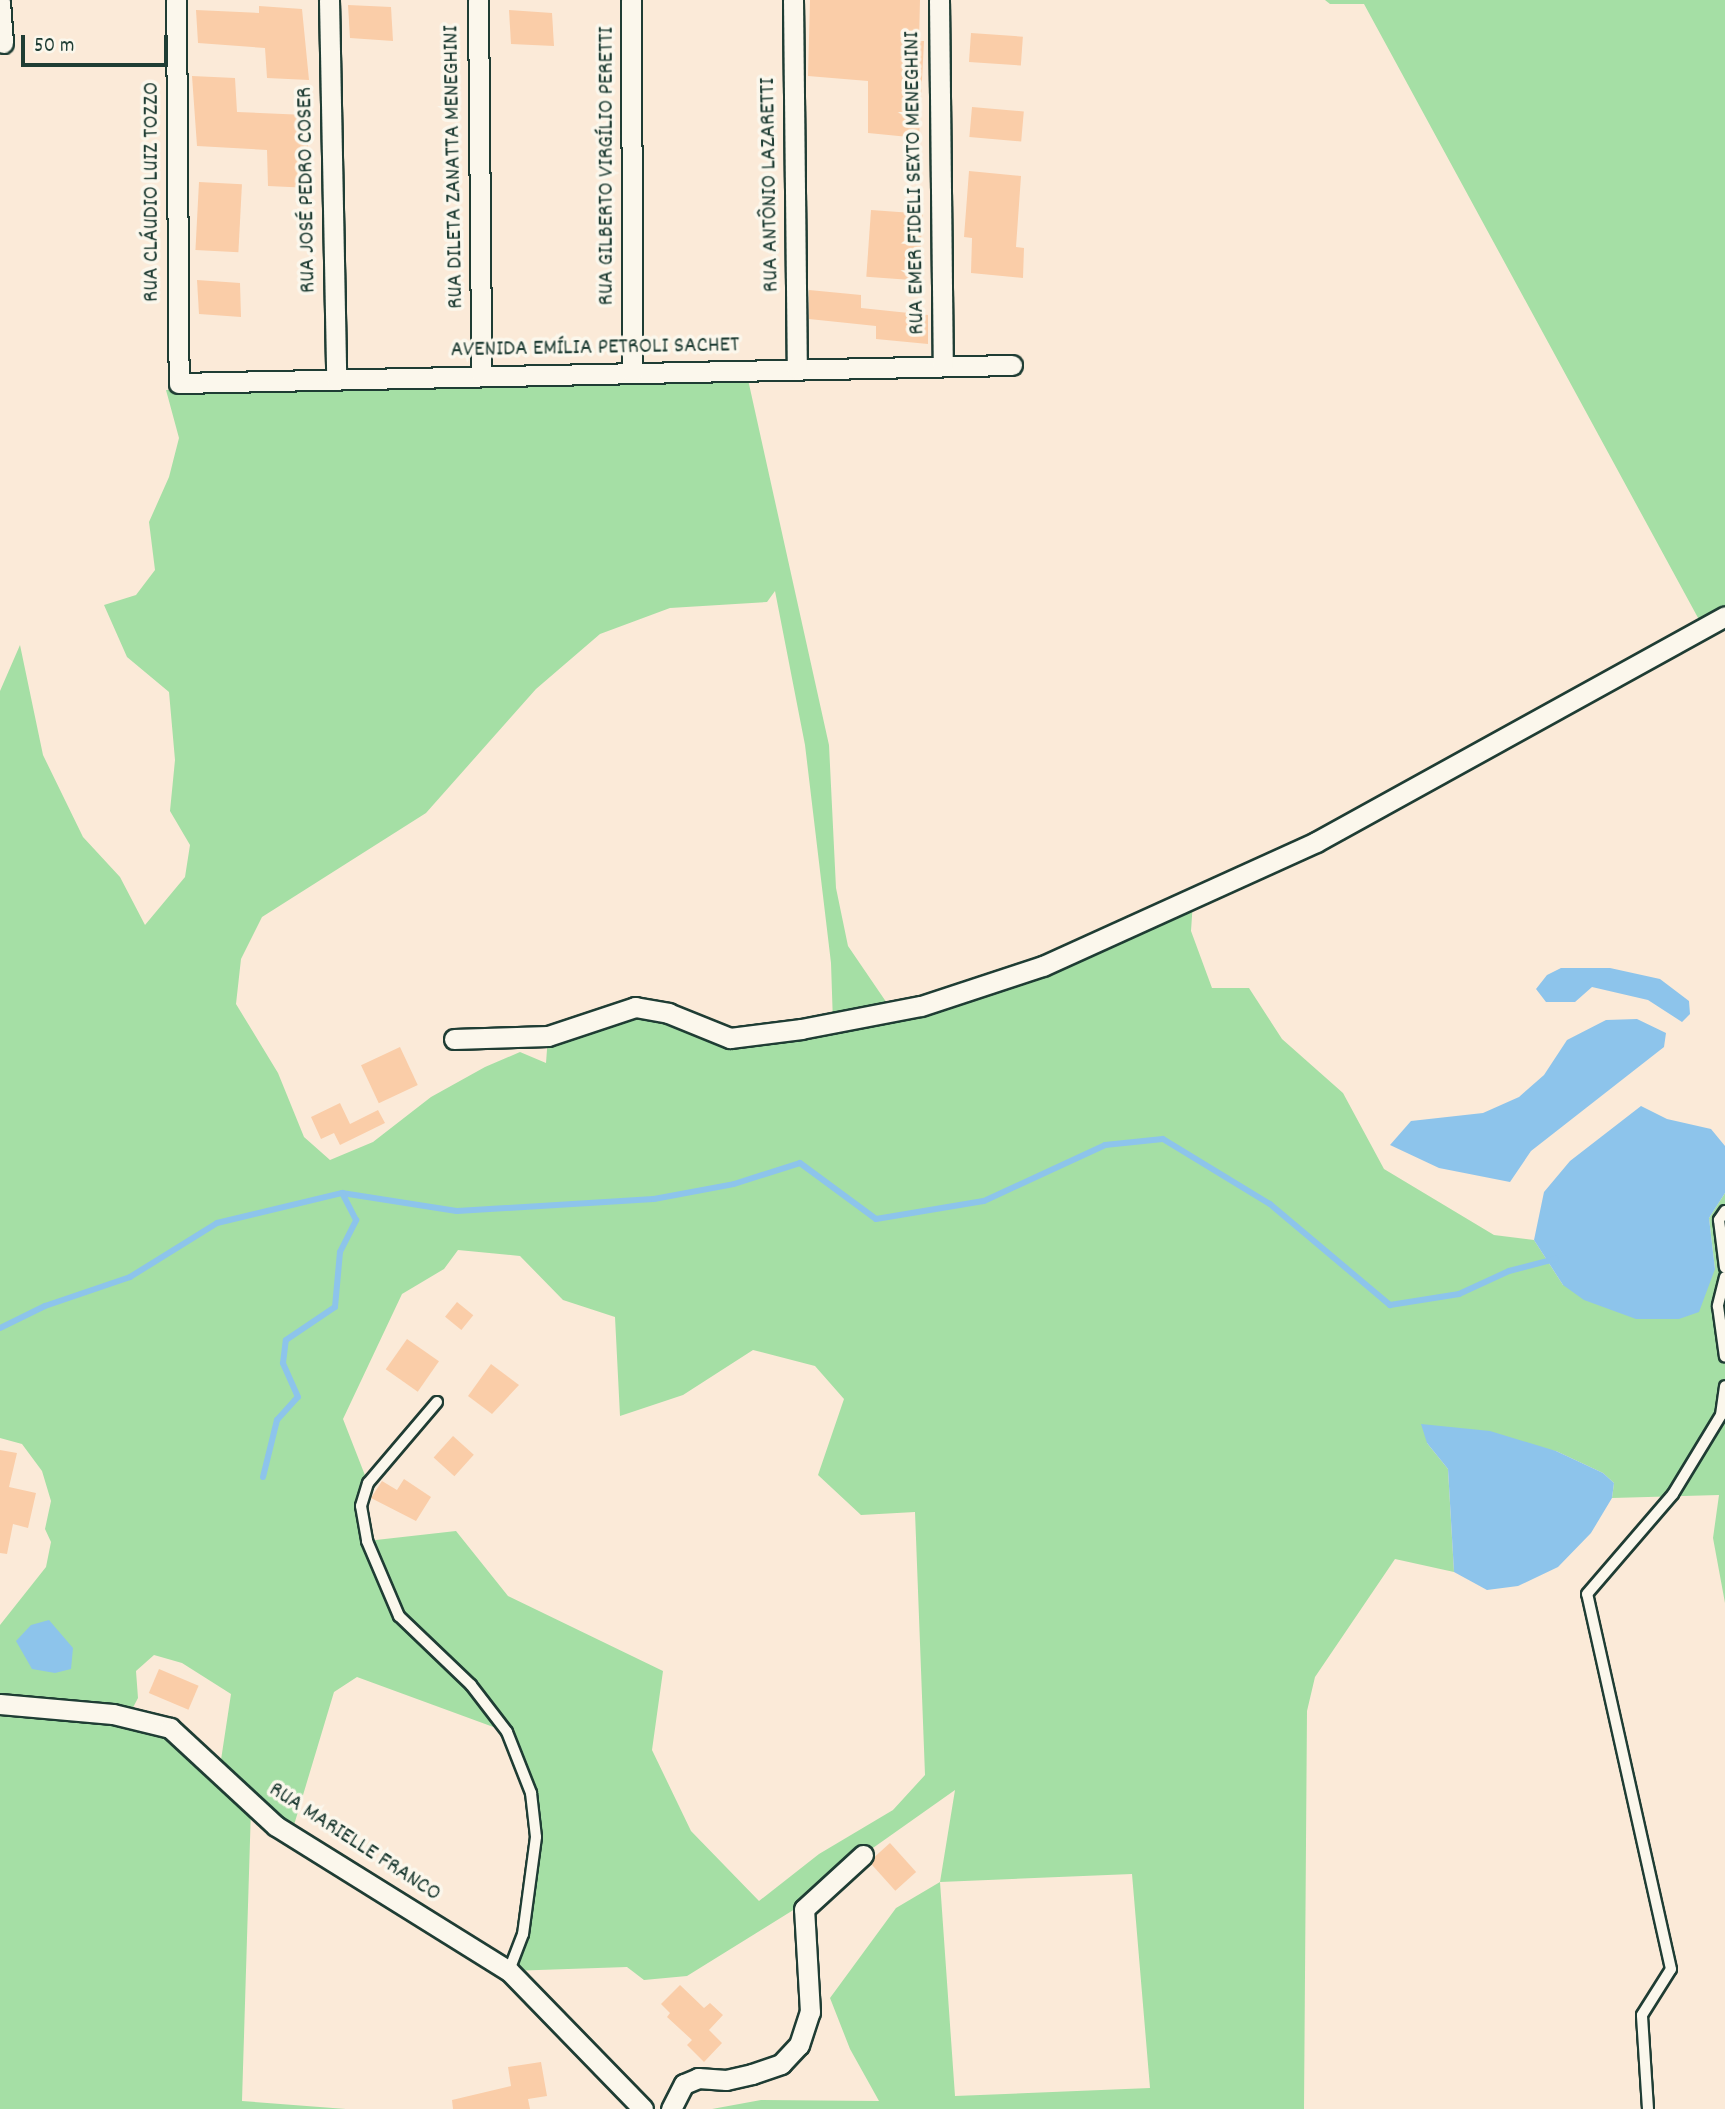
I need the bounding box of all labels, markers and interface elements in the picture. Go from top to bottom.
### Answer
scale bar [24,21,172,65]
street label: RUA DILETA ZANATTA MENEGHINI [439,25,471,309]
street label: RUA GILBERTO VIRGÍLIO PERETTI [594,27,622,305]
street label: RUA EMER FIDELI SEXTO MENEGHINI [900,31,932,335]
text: 50 m [34,32,74,62]
street label: RUA ANTÔNIO LAZARETTI [755,78,787,292]
street label: RUA CLÁUDIO LUIZ TOZZO [139,82,167,302]
street label: RUA JOSÉ PEDRO COSER [292,87,324,293]
street label: AVENIDA EMÍLIA PETROLI SACHET [450,333,740,365]
street label: RUA MARIELLE FRANCO [263,1777,445,1909]

